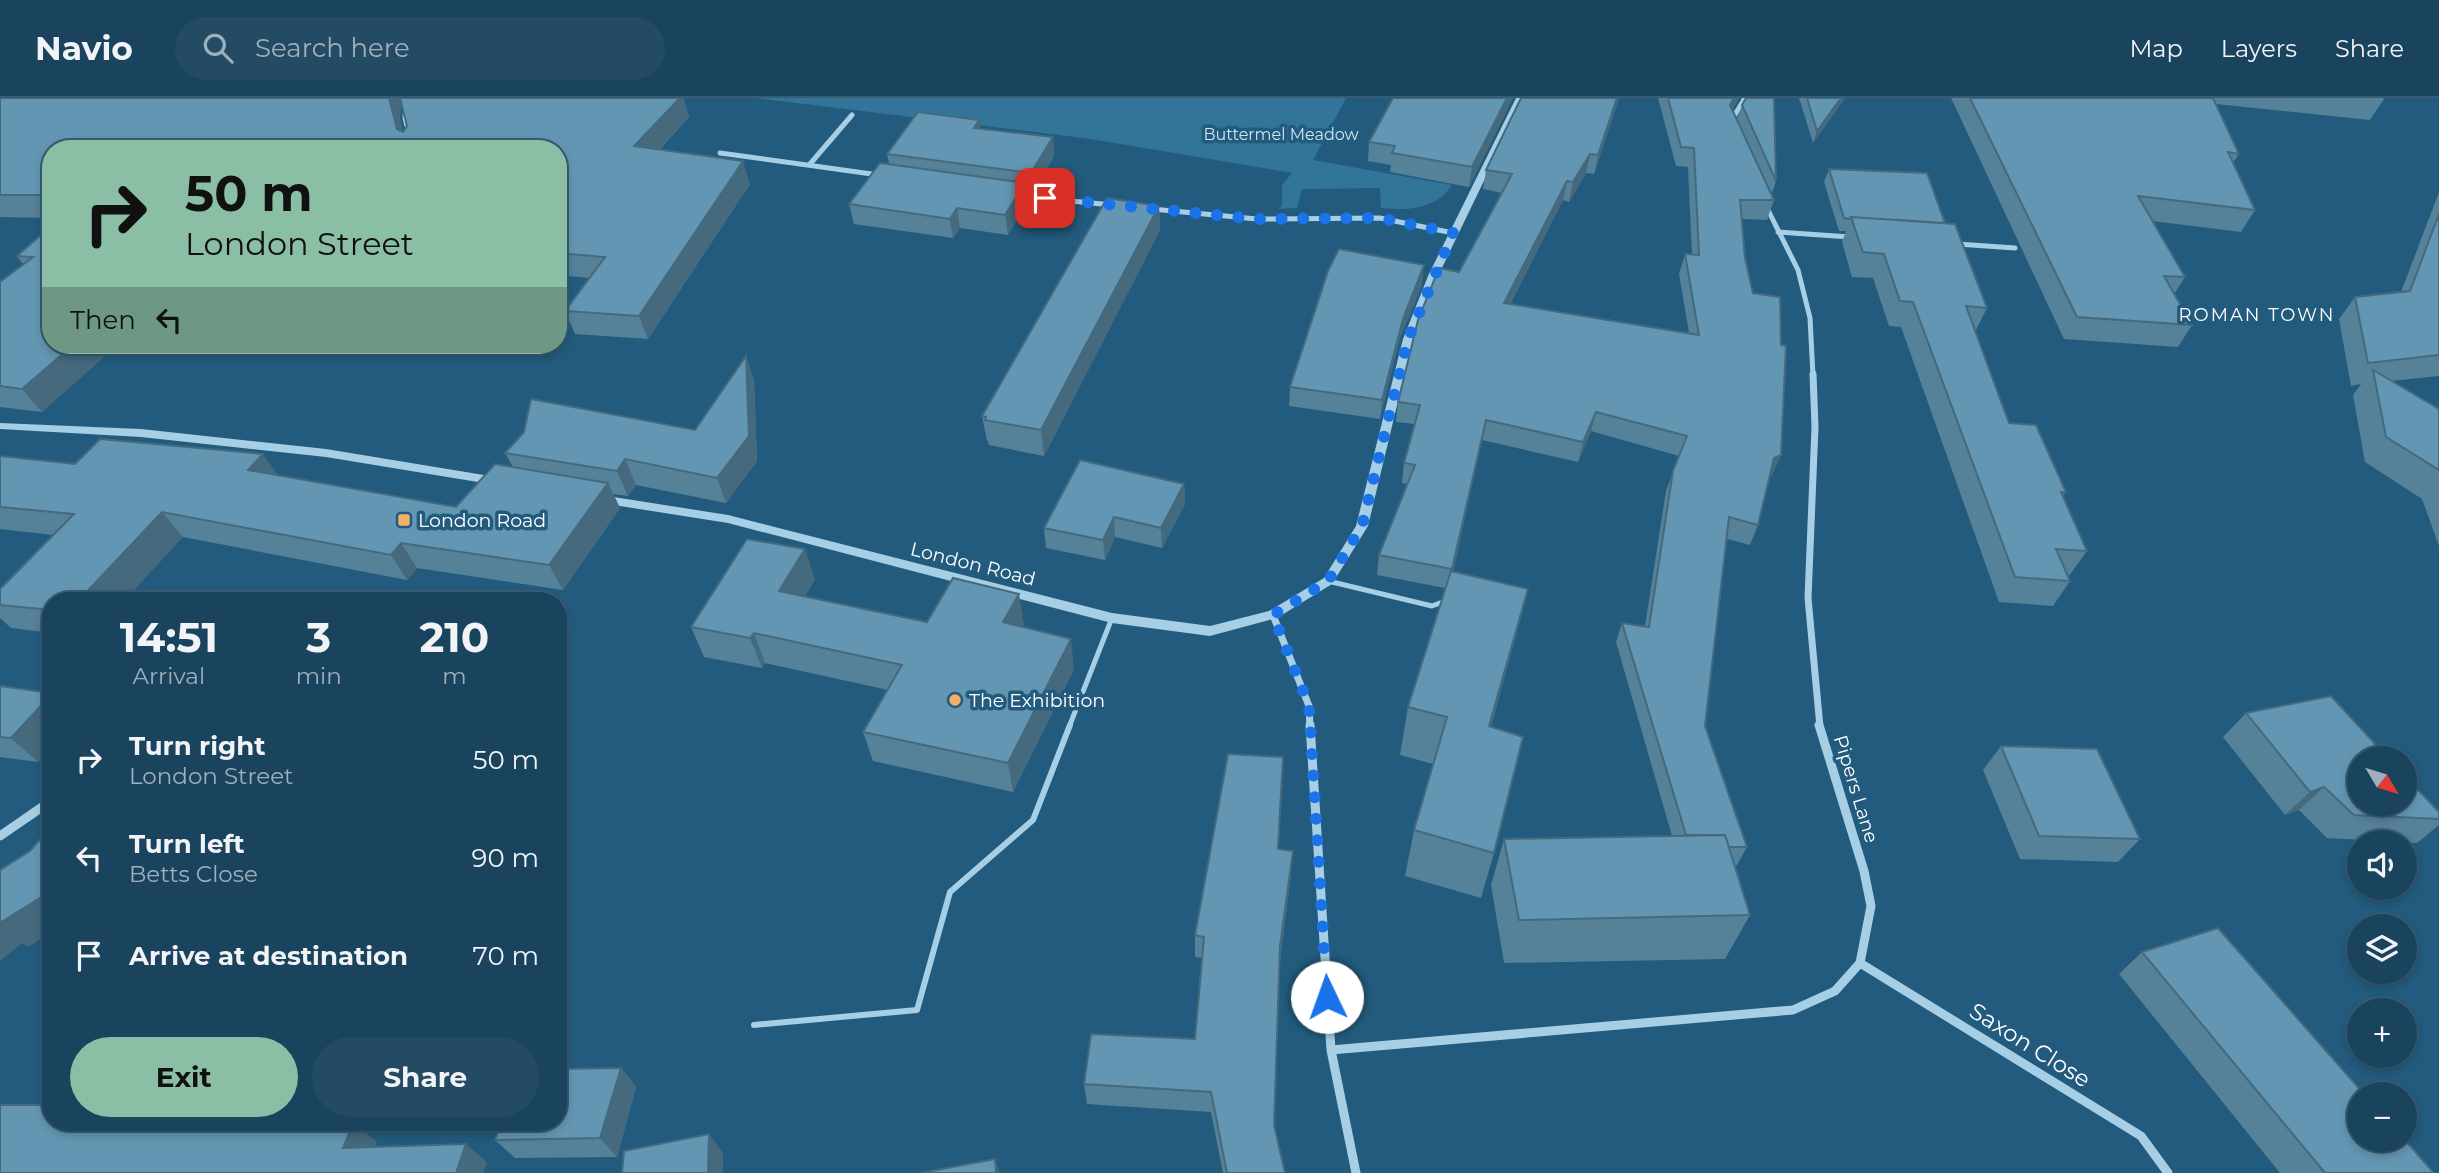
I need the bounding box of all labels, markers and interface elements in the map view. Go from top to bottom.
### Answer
search box [175,17,665,80]
text: Navio [35,28,133,68]
icon: search [199,29,237,67]
text: Search here [255,32,410,64]
text: Map [2129,34,2183,63]
text: Layers [2221,34,2297,63]
text: Share [2335,34,2404,63]
park label: Buttermel Meadow [1203,125,1359,144]
text: 50 m [185,164,313,223]
icon: right [70,168,161,259]
pin [1015,168,1075,228]
icon: arrive [1026,179,1064,217]
text: London Street [185,224,414,263]
icon: left [150,301,188,339]
text: Then [70,304,136,336]
district label: ROMAN TOWN [2179,304,2335,326]
place label: London Road [418,509,546,532]
marker: London Road [396,512,412,528]
street label: London Road [908,537,1038,591]
text: 14:51 [120,611,218,663]
text: 3 [306,611,331,663]
text: 210 [420,611,489,663]
text: Arrival [133,662,205,690]
text: min [296,662,342,690]
text: m [442,662,467,690]
place label: The Exhibition [969,689,1105,712]
marker: The Exhibition [947,692,963,708]
text: Turn right [129,730,265,762]
street label: Pipers Lane [1829,732,1883,846]
icon: right [70,741,108,779]
text: 50 m [473,744,539,776]
north arrow [2347,746,2417,816]
map controls [2347,746,2417,1152]
text: London Street [129,762,293,790]
text: Turn left [129,828,245,860]
button: sound [2347,830,2417,900]
icon: left [70,839,108,877]
text: 90 m [472,842,539,874]
text: Betts Close [129,860,258,888]
button: layers [2347,914,2417,984]
icon: arrive [70,937,108,975]
text: Arrive at destination [129,940,408,972]
text: 70 m [473,940,539,972]
position arrow [1290,960,1364,1034]
street label: Saxon Close [1964,997,2096,1093]
button: + [2347,998,2417,1068]
button: Exit [70,1037,298,1117]
button: Share [312,1037,539,1117]
button: − [2347,1082,2417,1152]

